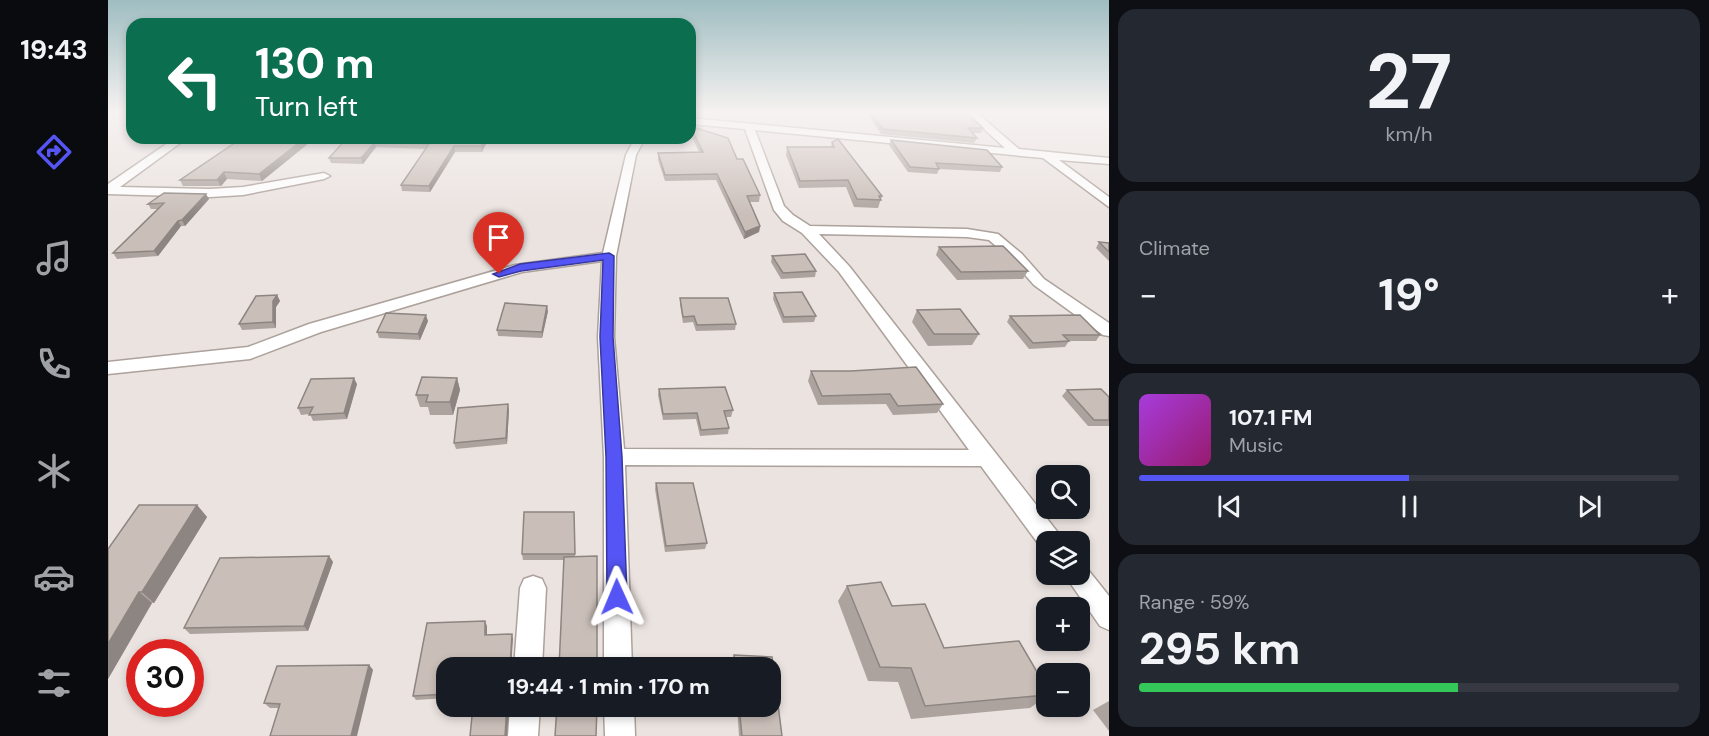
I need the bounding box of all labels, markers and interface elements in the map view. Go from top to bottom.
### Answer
text: 27 [1366,31,1452,132]
text: 19:43 [20,32,88,67]
text: 130 m [255,36,375,91]
icon: left [156,42,234,120]
text: Turn left [255,89,358,124]
text: km/h [1385,121,1433,147]
icon: directions [33,131,75,173]
pin [473,212,524,274]
icon: arrive [482,221,515,254]
text: Climate [1139,235,1210,261]
icon: music [33,237,75,279]
text: 19° [1378,265,1440,324]
text: − [1139,273,1157,316]
text: + [1661,273,1679,316]
icon: phone [33,343,75,385]
text: 107.1 FM [1229,403,1313,432]
text: Music [1229,432,1284,458]
icon: climate [33,450,75,492]
map controls [1036,465,1090,717]
button: search [1036,465,1090,519]
icon: previous [1213,490,1246,523]
icon: pause [1393,490,1426,523]
icon: next [1573,490,1606,523]
button: layers [1036,531,1090,585]
icon: car [33,556,75,598]
position arrow [585,565,649,629]
text: Range · 59% [1139,589,1250,615]
button: + [1036,597,1090,651]
text: 295 km [1139,619,1300,678]
speed limit sign: 30 [126,639,204,717]
icon: filters [33,662,75,704]
button: − [1036,663,1090,717]
text: 19:44 · 1 min · 170 m [507,672,710,701]

